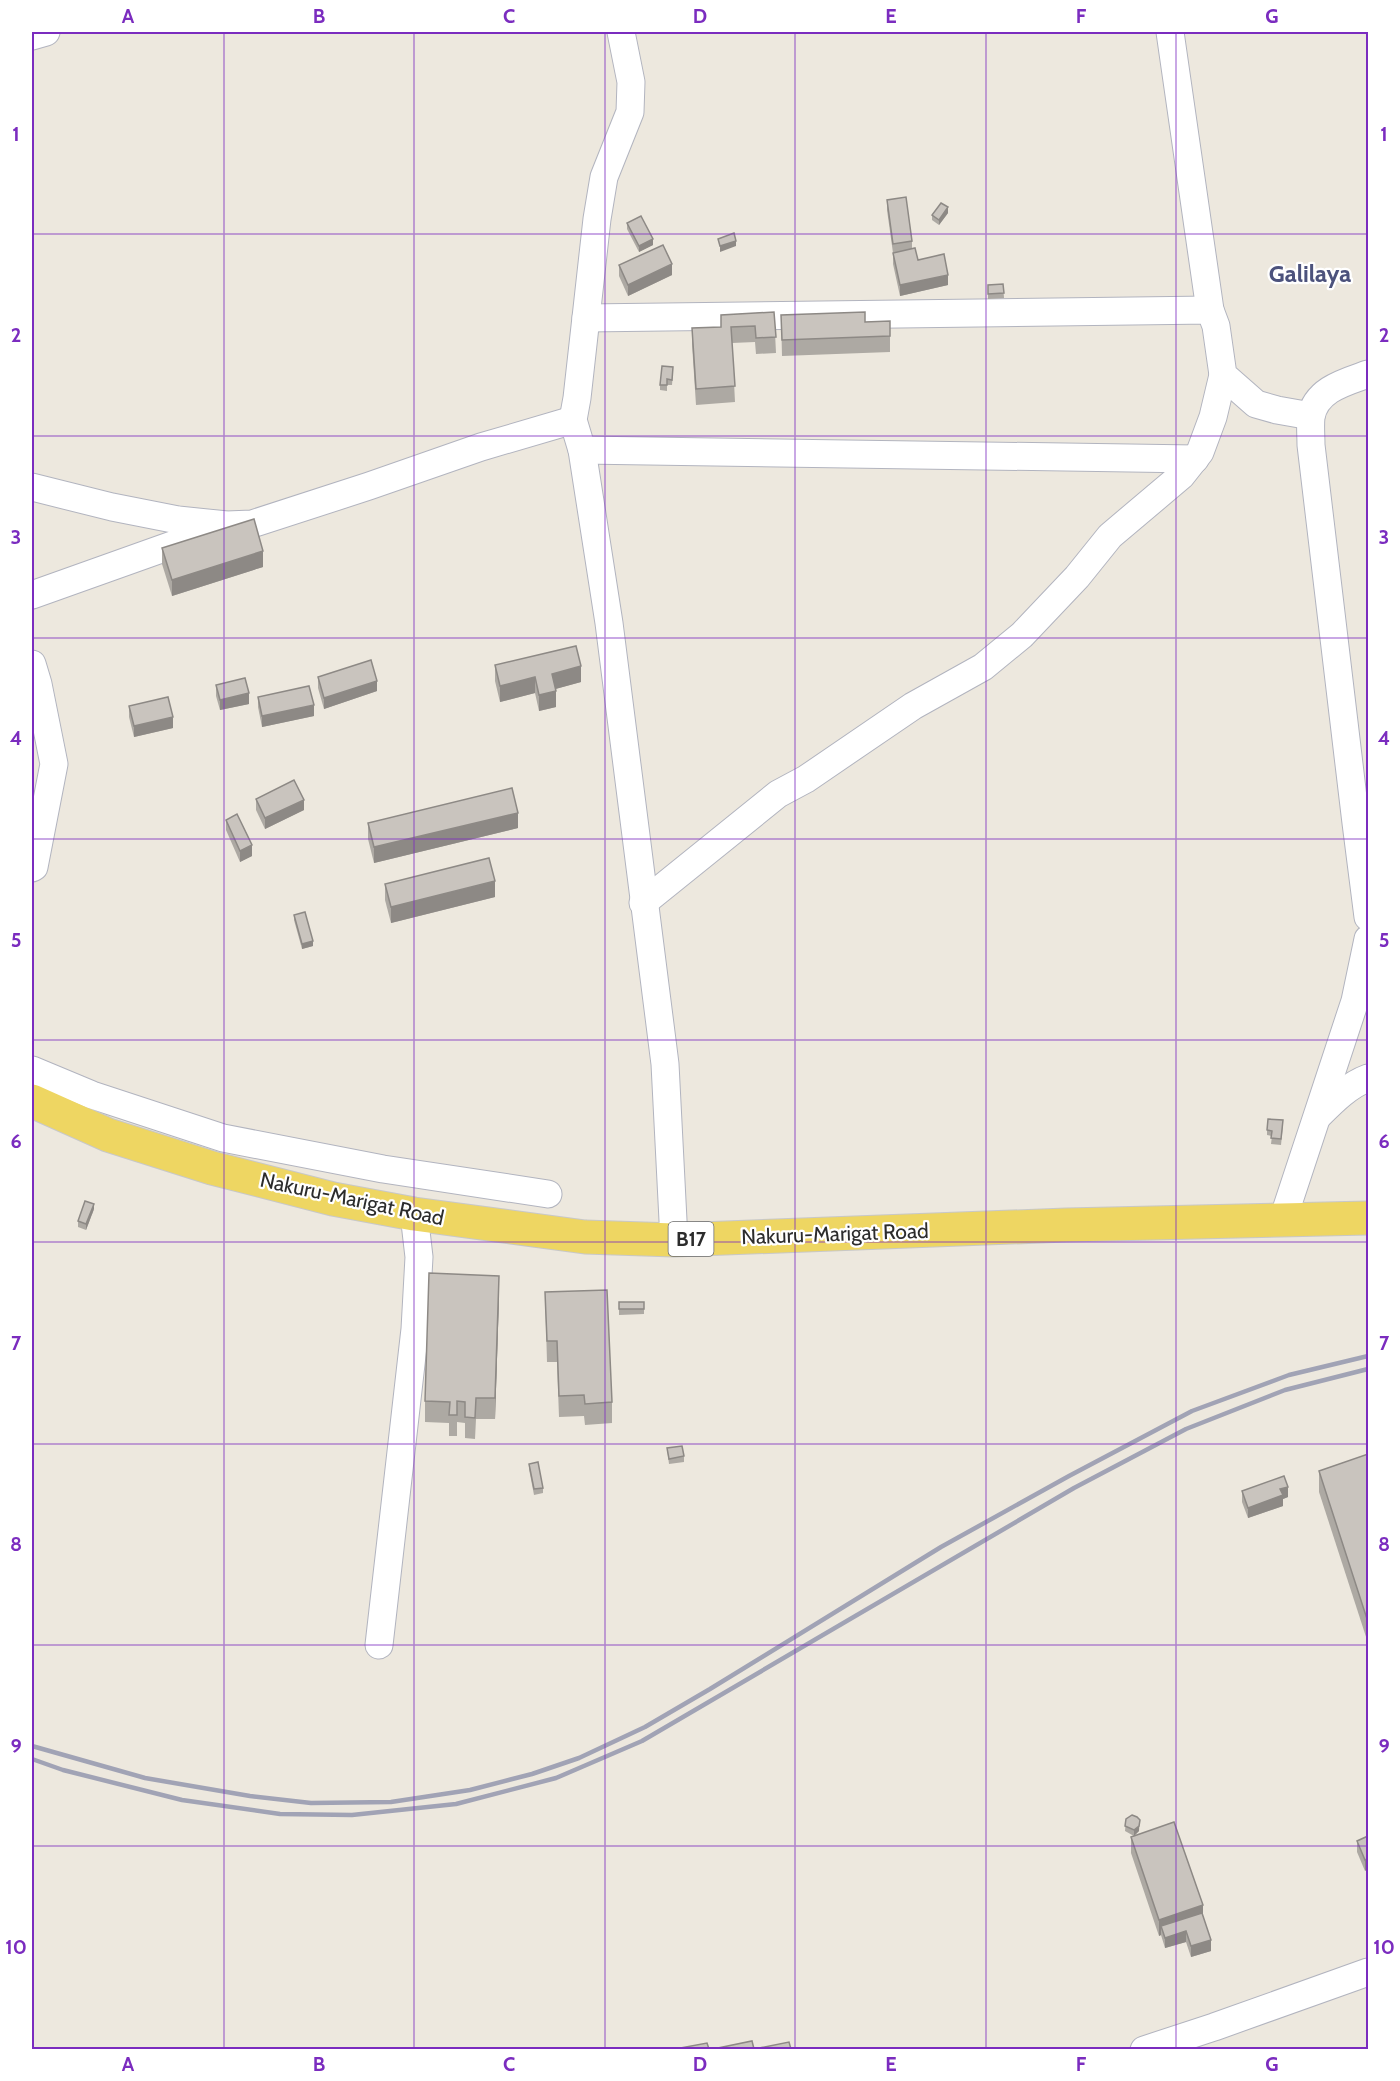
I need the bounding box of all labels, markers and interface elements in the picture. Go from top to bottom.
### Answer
text: A [122,4,135,28]
text: B [313,4,325,28]
text: C [503,4,515,28]
text: D [693,4,707,28]
text: E [885,4,897,28]
text: F [1076,4,1087,28]
text: G [1265,4,1279,28]
text: 1 [12,122,20,146]
text: 1 [1380,122,1388,146]
district label: Galilaya [1269,259,1351,288]
text: 2 [11,323,21,347]
text: 2 [1379,323,1389,347]
text: 3 [11,525,21,549]
text: 3 [1379,525,1389,549]
text: 4 [10,726,22,750]
text: 4 [1378,726,1390,750]
text: 5 [11,928,21,952]
text: 5 [1379,928,1389,952]
text: 6 [10,1129,22,1153]
text: 6 [1378,1129,1390,1153]
street label: Nakuru-Marigat Road [258,1167,446,1230]
street label: Nakuru-Marigat Road [741,1218,929,1249]
road number: B17 [668,1222,714,1256]
text: 7 [11,1331,22,1355]
text: 7 [1379,1331,1390,1355]
text: 8 [10,1532,22,1556]
text: 8 [1378,1532,1390,1556]
text: 9 [10,1734,22,1758]
text: 9 [1378,1734,1390,1758]
text: 10 [5,1935,27,1959]
text: 10 [1373,1935,1395,1959]
text: A [122,2052,135,2076]
text: B [313,2052,325,2076]
text: C [503,2052,515,2076]
text: D [693,2052,707,2076]
text: E [885,2052,897,2076]
text: F [1076,2052,1087,2076]
text: G [1265,2052,1279,2076]

